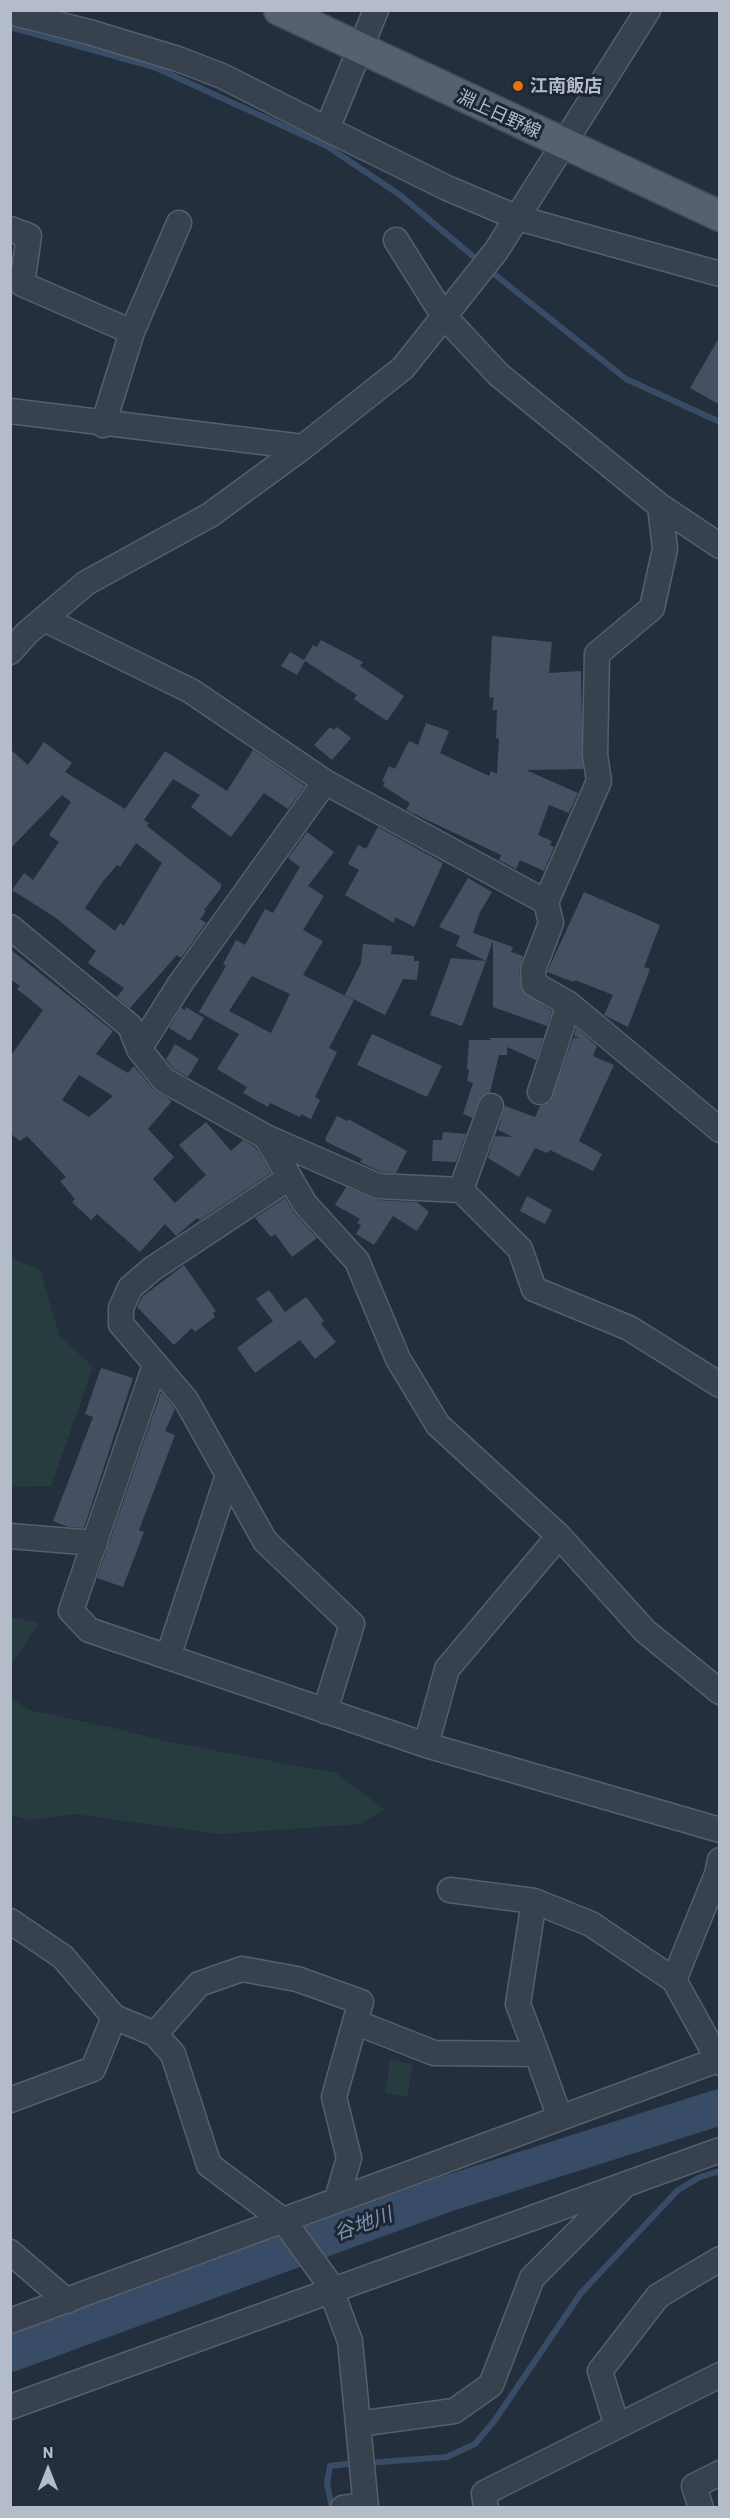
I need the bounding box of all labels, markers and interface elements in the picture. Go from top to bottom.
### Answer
place label: 江南飯店 [530,75,602,97]
marker: 江南飯店 [511,79,525,93]
street label: 淵上日野線 [454,85,544,143]
water label: 谷地川 [331,2202,395,2246]
north arrow [18,2440,78,2500]
text: N [43,2442,53,2461]

